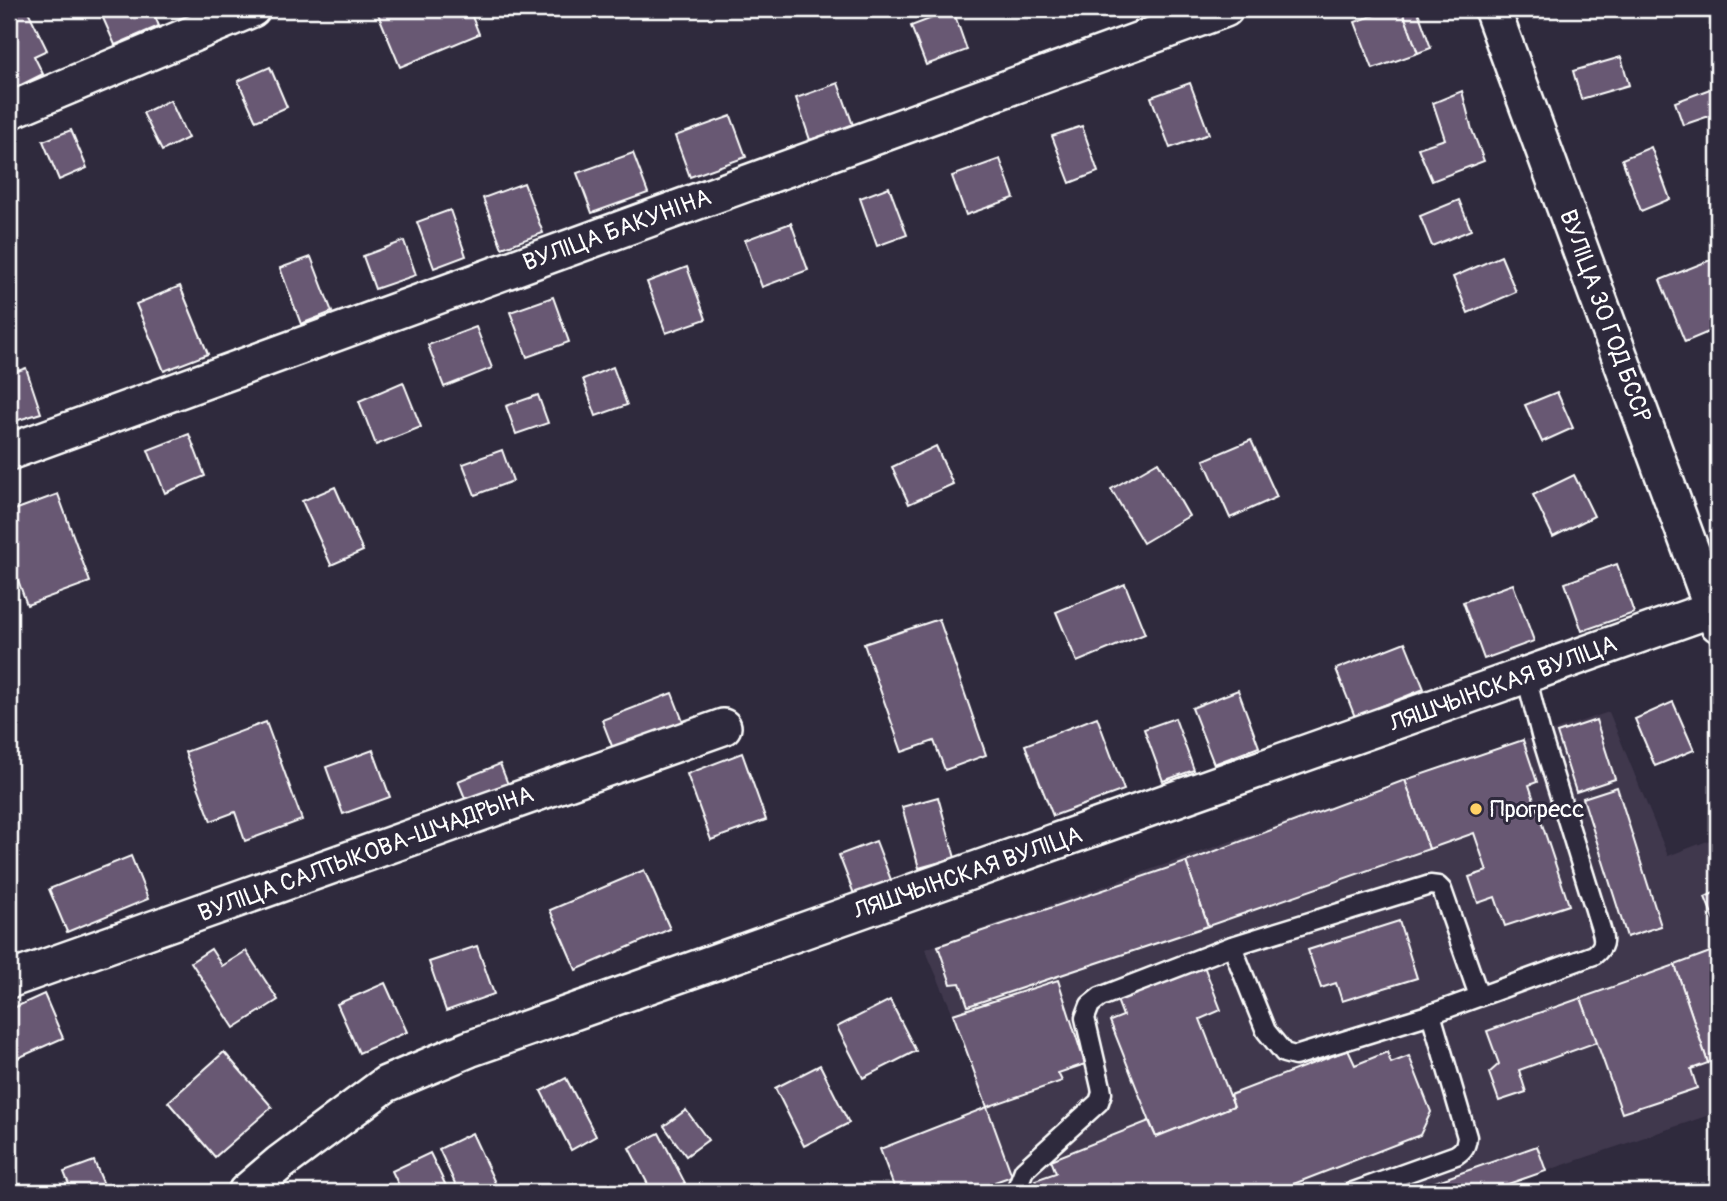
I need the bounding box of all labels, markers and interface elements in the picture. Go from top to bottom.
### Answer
street label: ВУЛІЦА БАКУНІНА [519,183,715,277]
street label: ВУЛІЦА 30 ГОД БССР [1553,206,1657,426]
street label: ЛЯШЧЫНСКАЯ ВУЛІЦА [1384,629,1621,739]
street label: ВУЛІЦА САЛТЫКОВА-ШЧАДРЫНА [194,780,538,928]
place label: Прогресс [1490,795,1584,824]
marker: Прогресс [1468,801,1484,817]
street label: ЛЯШЧЫНСКАЯ ВУЛІЦА [849,820,1086,926]

